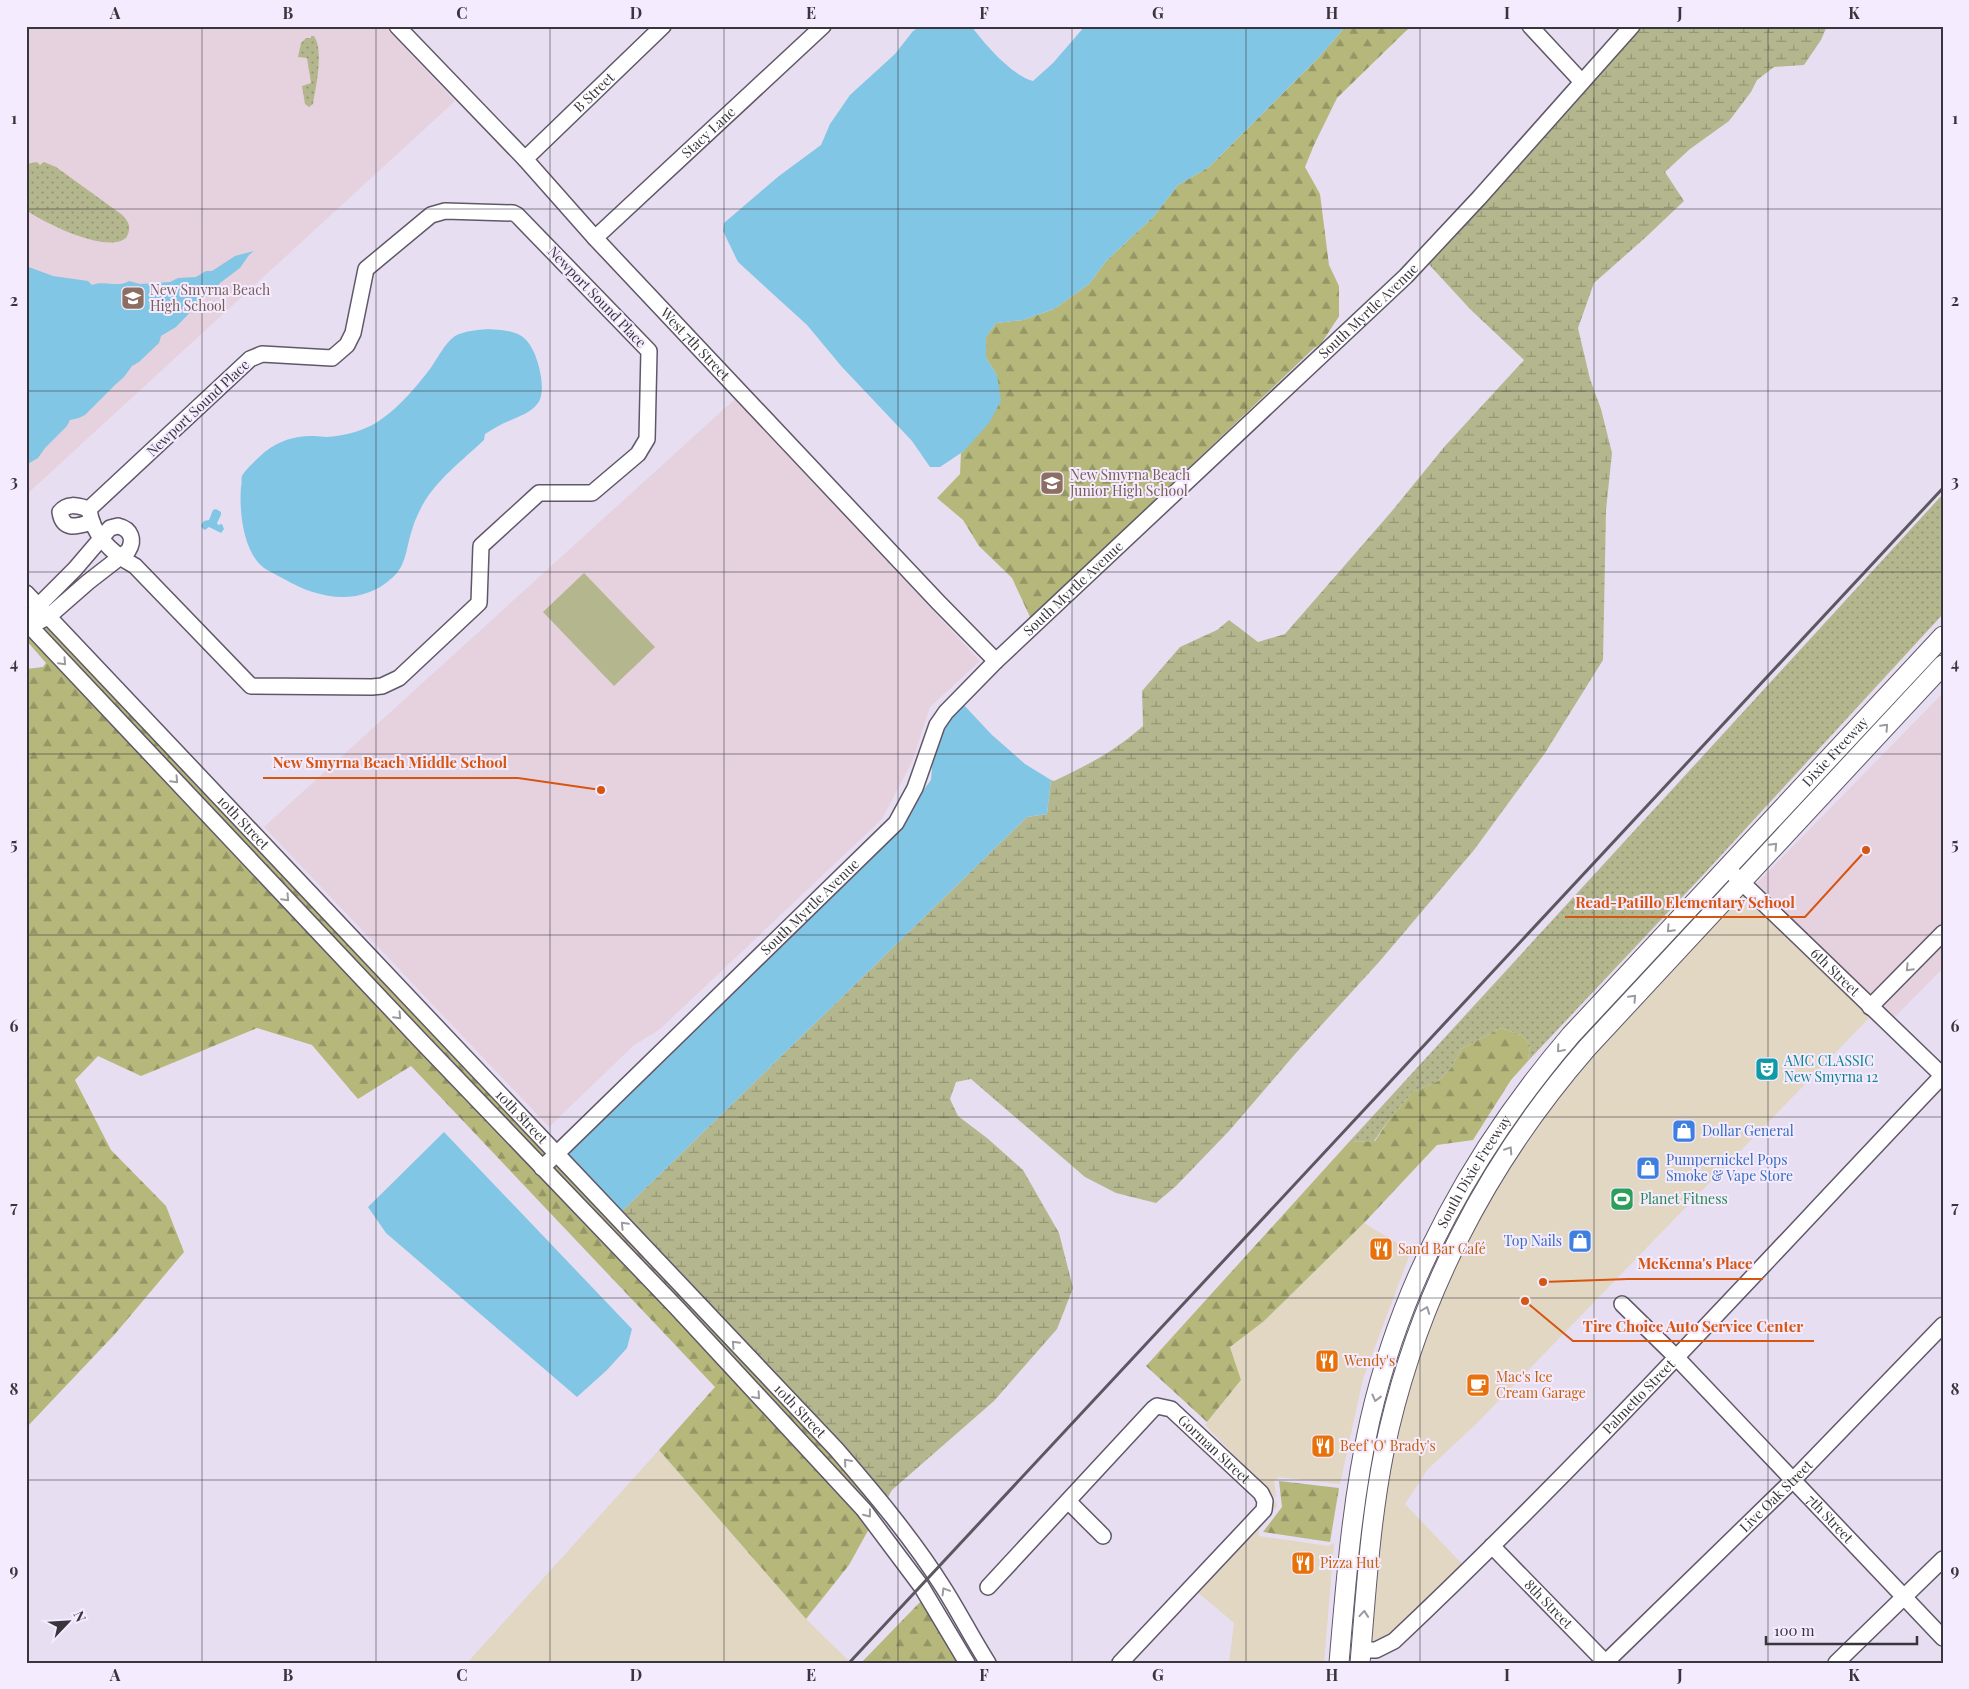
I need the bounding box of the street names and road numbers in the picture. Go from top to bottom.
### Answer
street label: B Street [569,67,619,116]
street label: Stacy Lane [677,102,739,162]
street label: Newport Sound Place [544,242,651,351]
street label: South Myrtle Avenue [1314,259,1422,363]
street label: West 7th Street [656,303,735,385]
street label: Newport Sound Place [142,355,253,460]
street label: South Myrtle Avenue [1019,537,1127,640]
street label: Dixie Freeway [1797,712,1872,790]
street label: 10th Street [213,791,275,854]
street label: South Myrtle Avenue [756,854,863,959]
street label: 6th Street [1807,943,1865,1001]
street label: 10th Street [492,1085,553,1148]
street label: South Dixie Freeway [1432,1111,1515,1231]
street label: Palmetto Street [1598,1354,1679,1438]
street label: 10th Street [770,1379,831,1442]
street label: Gorman Street [1174,1410,1256,1488]
street label: Live Oak Street [1735,1455,1817,1536]
street label: 7th Street [1803,1490,1858,1548]
street label: 8th Street [1521,1575,1578,1633]

